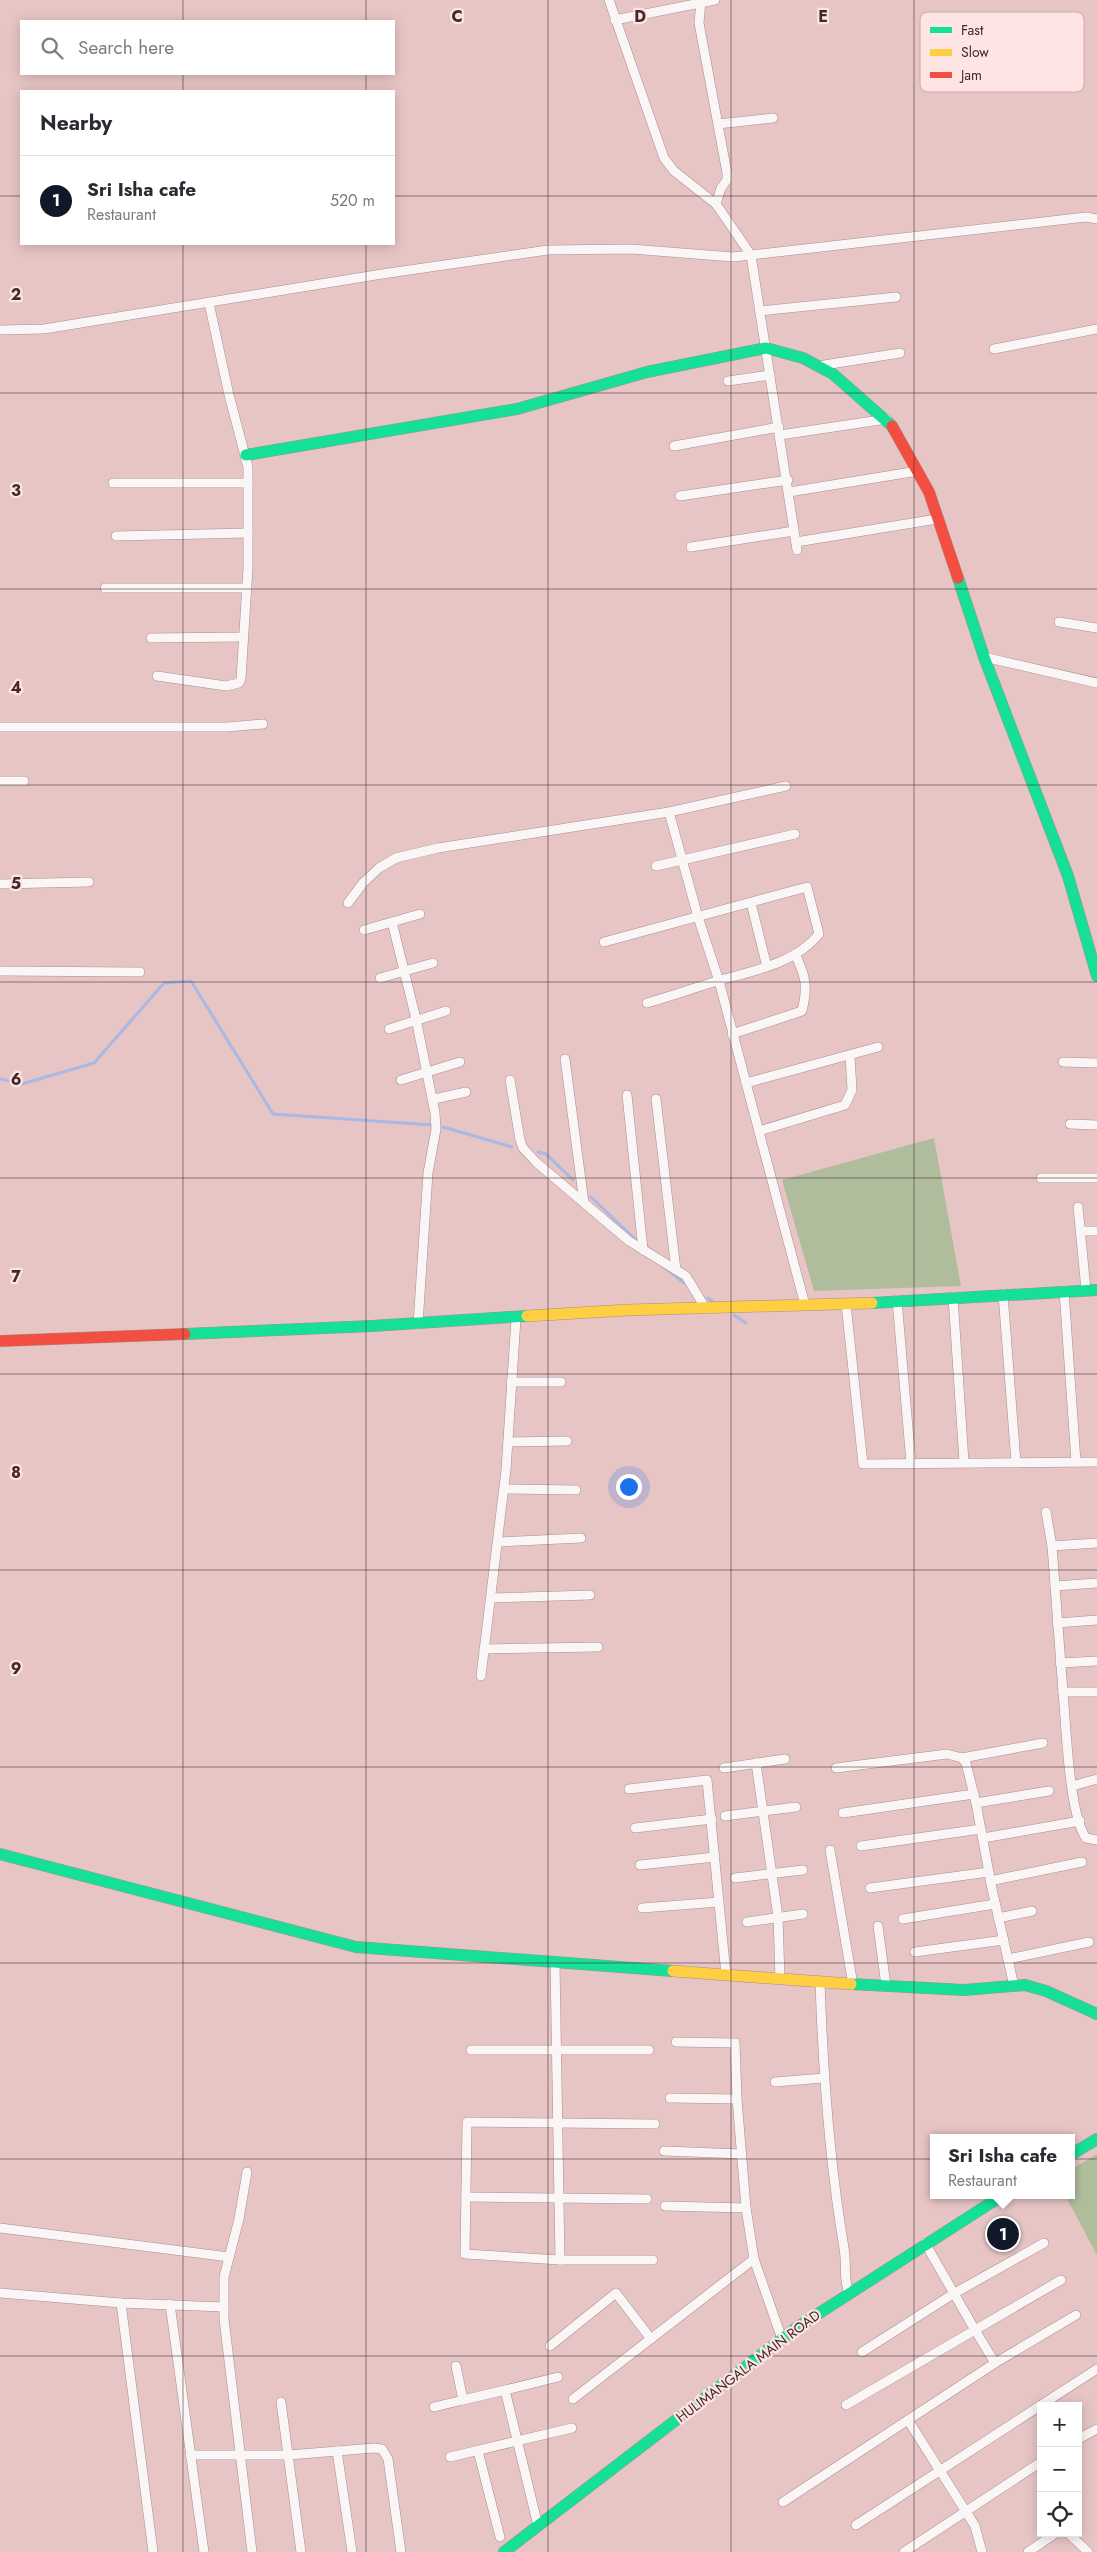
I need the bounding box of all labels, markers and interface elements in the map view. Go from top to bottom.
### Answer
text: C [451,5,463,28]
text: D [634,5,646,28]
text: E [818,5,828,28]
legend [920,12,1084,92]
search box [20,20,395,75]
text: Fast [961,20,984,40]
icon: search [38,34,66,62]
text: Search here [78,34,174,61]
text: Slow [961,42,989,62]
text: Jam [959,65,982,85]
text: Nearby [40,108,112,138]
text: Sri Isha cafe [87,176,196,203]
text: 1 [52,189,60,212]
text: 520 m [330,189,375,212]
text: Restaurant [87,203,156,226]
text: 2 [11,283,21,306]
text: 3 [11,479,21,502]
text: 4 [10,676,22,699]
text: 5 [11,872,21,895]
text: 6 [11,1068,21,1091]
text: 7 [11,1265,21,1288]
text: 8 [11,1461,21,1484]
your location [616,1474,642,1500]
text: 9 [11,1657,21,1680]
popup [930,2134,1075,2199]
text: Sri Isha cafe [948,2142,1057,2169]
text: Restaurant [948,2169,1017,2192]
pin: 1 [987,2215,1019,2253]
street label: HULIMANGALA MAIN ROAD [672,2305,824,2427]
map controls [1037,2402,1082,2537]
button: + [1037,2402,1082,2447]
button: − [1037,2447,1082,2492]
button: locate [1037,2492,1082,2537]

